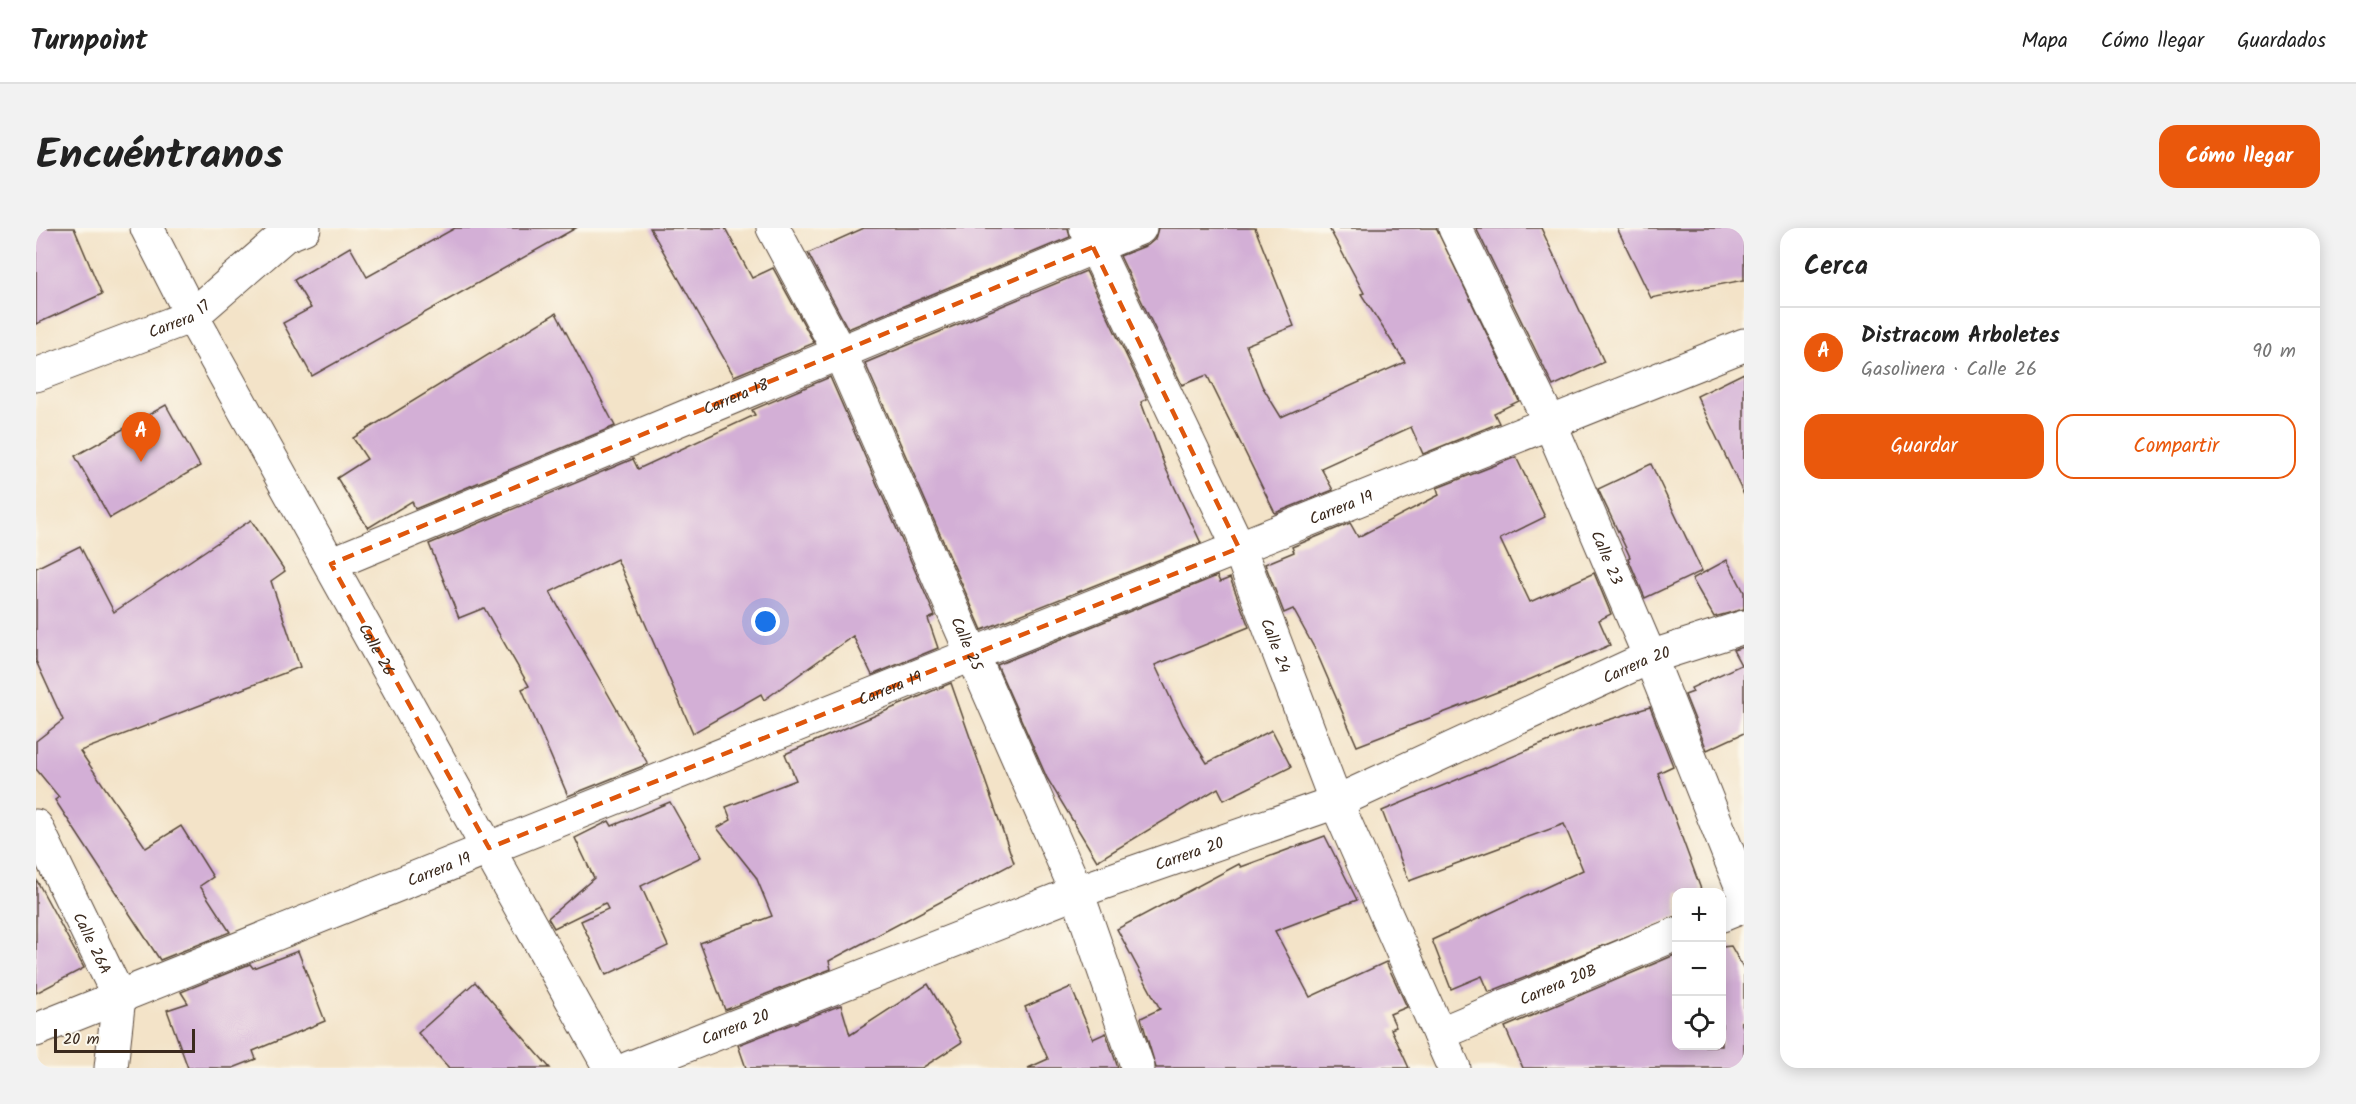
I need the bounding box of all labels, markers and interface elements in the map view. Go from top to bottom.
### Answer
text: Turnpoint [30,19,148,64]
text: Mapa [2021,25,2068,58]
text: Cómo llegar [2101,25,2204,58]
text: Guardados [2237,25,2326,58]
text: Encuéntranos [36,123,283,190]
button: Cómo llegar [2159,125,2320,188]
text: Cerca [1804,246,1868,288]
street label: Carrera 17 [145,294,217,345]
text: Distracom Arboletes [1861,319,2060,354]
text: A [1817,336,1830,368]
text: 90 m [2252,336,2296,368]
text: Gasolinera · Calle 26 [1861,354,2037,386]
street label: Carrera 18 [700,373,773,422]
pin: A [122,412,160,462]
button: Guardar [1804,414,2044,479]
button: Compartir [2056,414,2296,479]
street label: Carrera 19 [1306,484,1377,532]
street label: Calle 23 [1583,527,1629,589]
your location [751,607,780,636]
street label: Calle 25 [943,613,990,676]
street label: Calle 24 [1253,615,1297,677]
street label: Calle 26 [351,619,401,681]
street label: Carrera 20 [1599,640,1674,691]
street label: Carrera 19 [855,665,926,713]
street label: Carrera 20 [1152,831,1227,878]
street label: Carrera 19 [404,846,475,894]
map controls [1672,888,1726,1050]
button: + [1672,888,1726,942]
street label: Calle 26A [66,908,117,979]
button: − [1672,942,1726,996]
street label: Carrera 20B [1516,958,1601,1013]
button: locate [1672,996,1726,1050]
street label: Carrera 20 [698,1003,773,1052]
scale bar [54,1026,195,1054]
text: 20 m [63,1027,99,1052]

